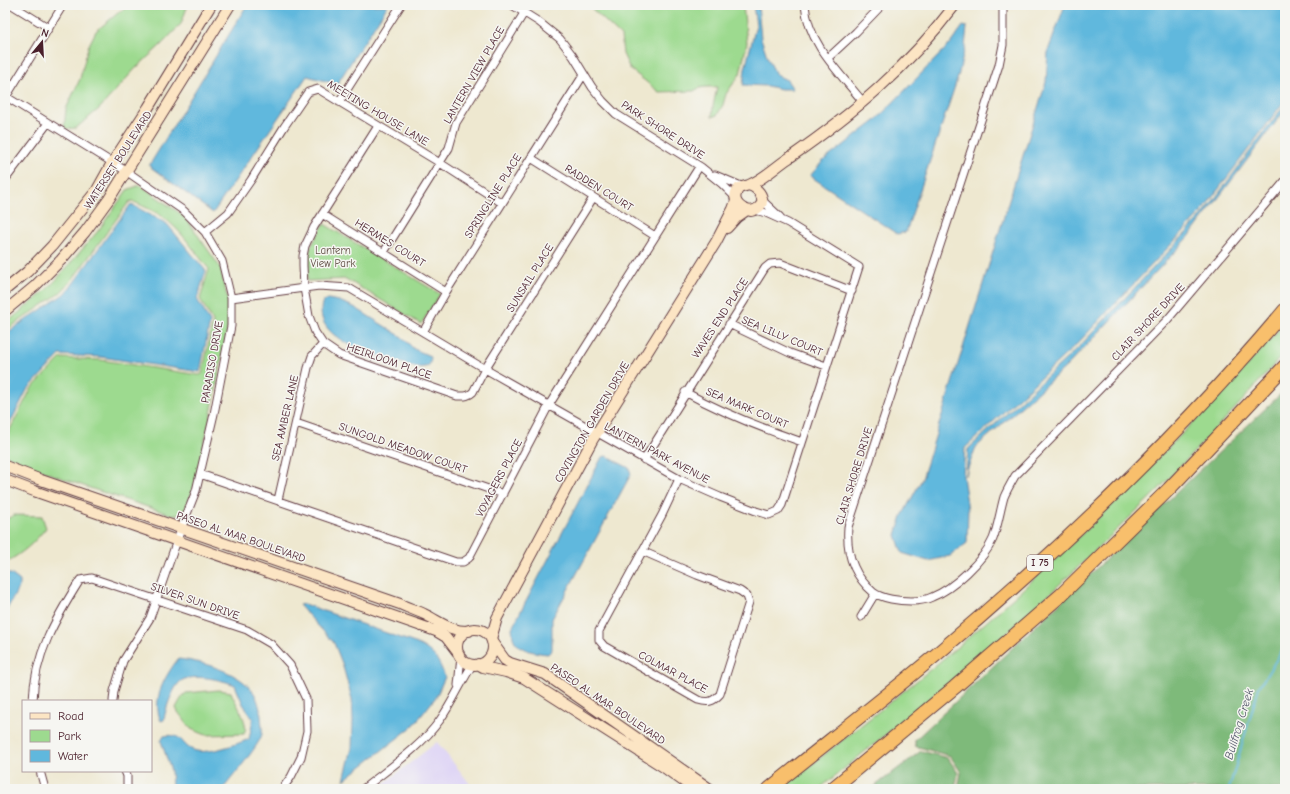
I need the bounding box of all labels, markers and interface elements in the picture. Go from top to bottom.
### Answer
north arrow [22,22,62,62]
street label: LANTERN VIEW PLACE [441,24,507,126]
text: N [40,26,50,40]
street label: MEETING HOUSE LANE [325,78,431,149]
street label: PARK SHORE DRIVE [619,98,707,162]
street label: WATERSET BOULEVARD [81,108,155,211]
street label: SPRINGLINE PLACE [462,151,524,241]
street label: RADDEN COURT [562,162,636,214]
street label: HERMES COURT [352,216,428,270]
street label: SUNSAIL PLACE [504,241,556,315]
park label: Lantern View Park [310,244,356,270]
street label: WAVES END PLACE [689,275,751,361]
street label: CLAIR SHORE DRIVE [1109,280,1188,364]
street label: SEA LILLY COURT [740,313,825,359]
street label: PARADISO DRIVE [198,320,226,404]
street label: HEIRLOOM PLACE [345,340,434,382]
street label: COVINGTON GARDEN DRIVE [552,359,632,485]
street label: SEA AMBER LANE [269,373,301,462]
street label: SEA MARK COURT [704,385,791,431]
street label: SUNGOLD MEADOW COURT [337,420,469,476]
street label: LANTERN PARK AVENUE [602,420,712,486]
street label: CLAIR SHORE DRIVE [833,425,875,526]
street label: VOYAGERS PLACE [473,437,525,519]
street label: PASEO AL MAR BOULEVARD [175,509,307,565]
road number: I 75 [1027,555,1053,571]
street label: SILVER SUN DRIVE [149,580,241,622]
street label: COLMAR PLACE [636,648,710,696]
street label: PASEO AL MAR BOULEVARD [548,661,668,747]
water label: Bullfrog Creek [1222,687,1256,761]
legend [22,700,152,772]
text: Road [58,709,84,723]
text: Park [58,729,81,743]
text: Water [58,749,88,763]

